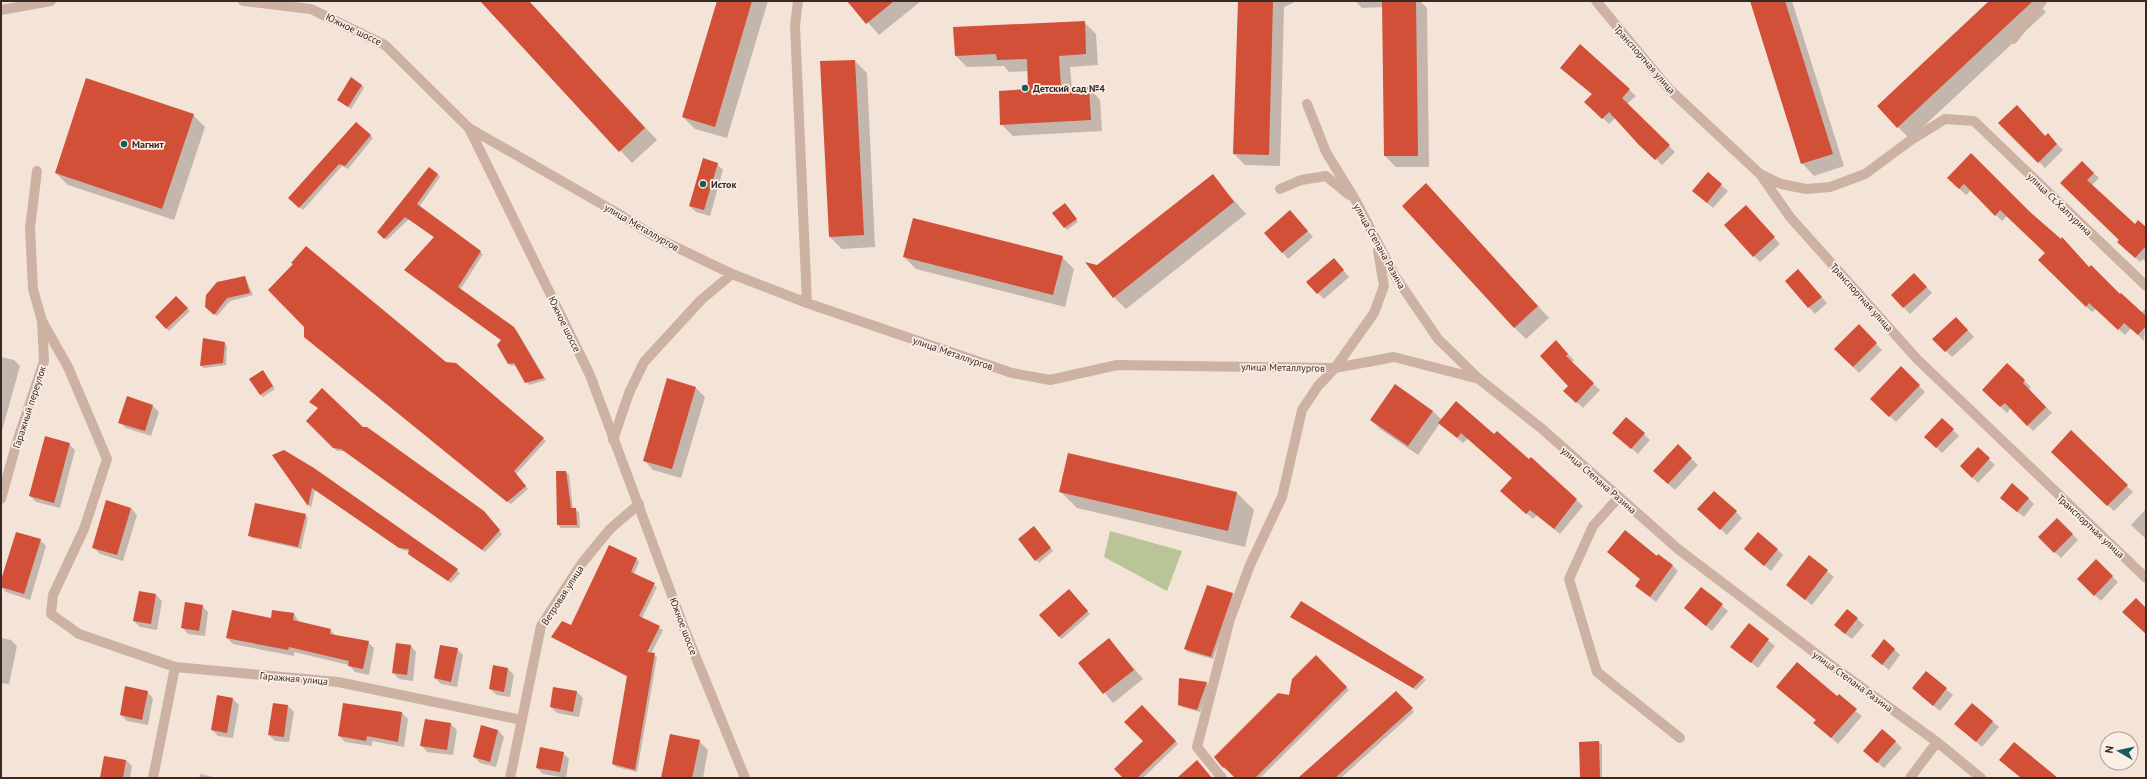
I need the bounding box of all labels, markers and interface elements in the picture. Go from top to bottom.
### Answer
street label: Южное шоссе [324,10,384,49]
street label: Транспортная улица [1611,22,1678,97]
place label: Детский сад №4 [1033,82,1105,95]
marker: Детский сад №4 [1020,83,1030,93]
place label: Магнит [132,138,165,151]
marker: Магнит [119,139,129,149]
street label: улица Ст.Халтурина [2025,170,2095,239]
place label: Исток [711,178,736,191]
marker: Исток [698,179,708,189]
street label: улица Металлургов [602,201,681,254]
street label: улица Степана Разина [1351,201,1409,291]
street label: Транспортная улица [1827,260,1896,334]
street label: Южное шоссе [545,294,584,354]
street label: улица Металлургов [911,334,995,373]
street label: улица Металлургов [1241,360,1325,375]
street label: Гаражный переулок [10,364,49,450]
street label: улица Степана Разина [1558,444,1639,517]
street label: Транспортная улица [2054,492,2127,561]
street label: Ветровая улица [538,563,587,628]
street label: Южное шоссе [667,596,700,657]
street label: улица Степана Разина [1810,648,1895,715]
street label: Гаражная улица [259,669,329,688]
north arrow [2099,731,2139,771]
text: N [2102,745,2117,754]

